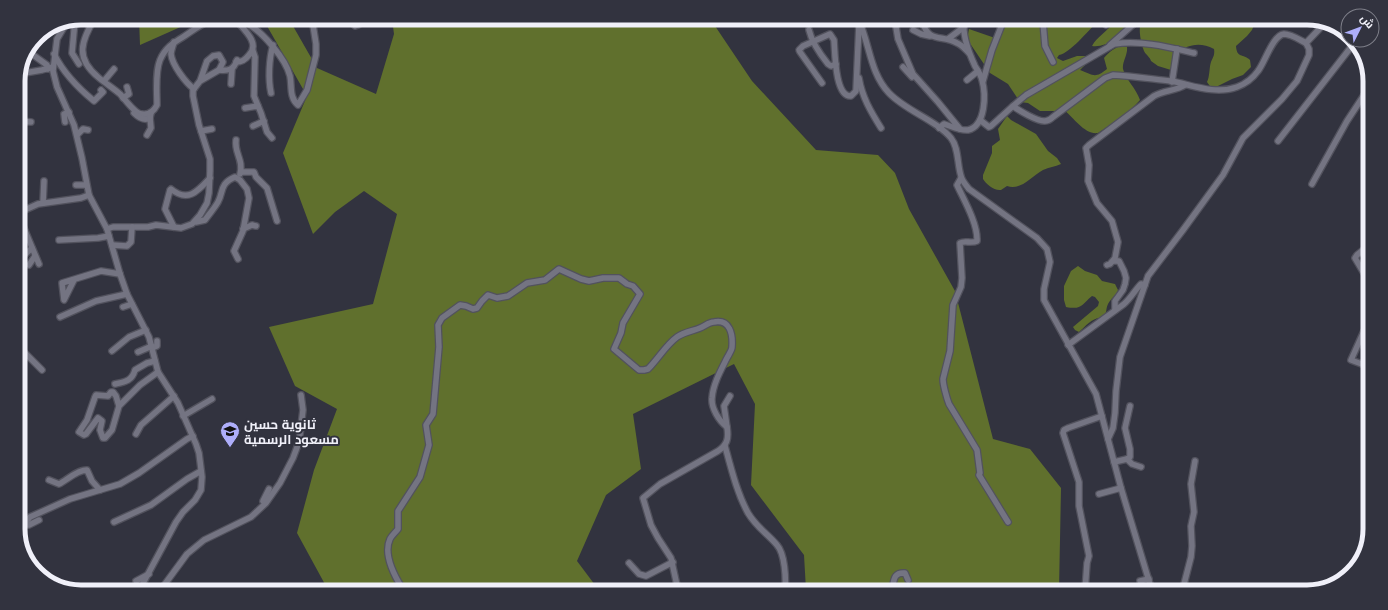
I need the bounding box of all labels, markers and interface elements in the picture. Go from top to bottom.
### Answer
north arrow [1340,8,1380,48]
text: ش [1358,11,1377,31]
place label: ثانوية حسين مسعود الرسمية [244,416,339,448]
school or university icon: ثانوية حسين مسعود الرسمية [219,420,241,448]

